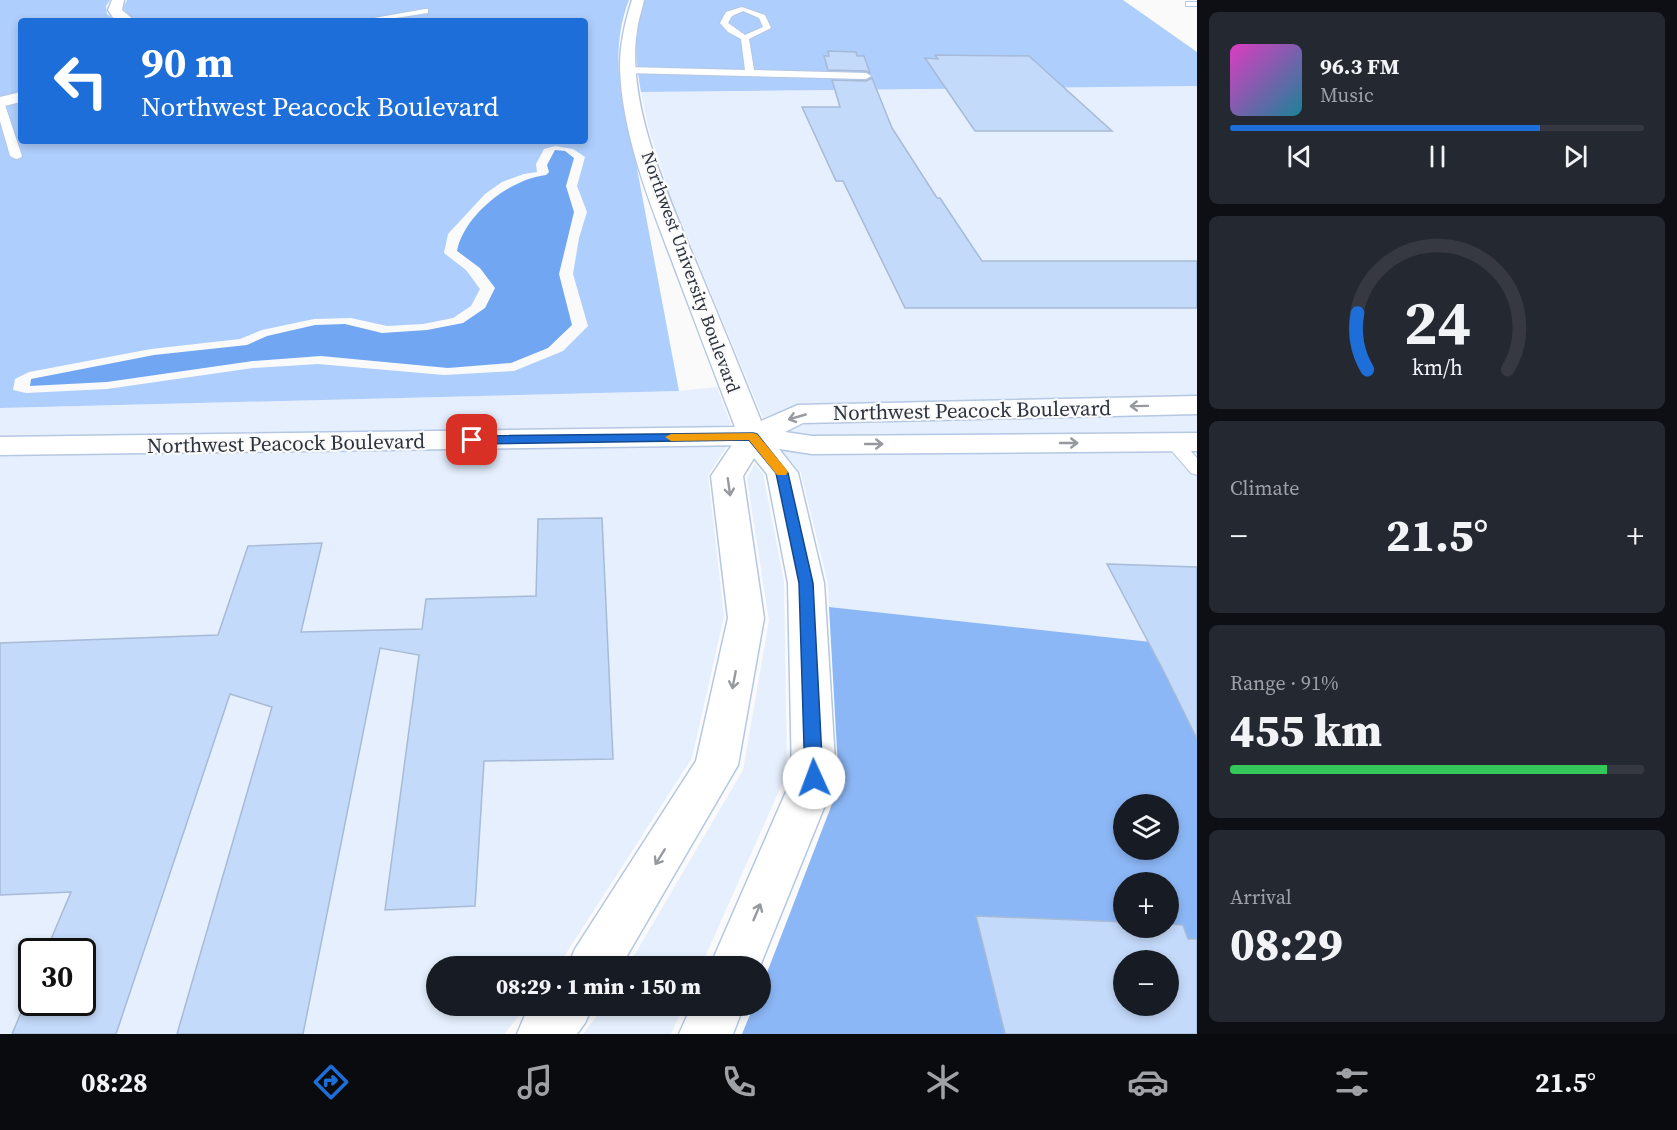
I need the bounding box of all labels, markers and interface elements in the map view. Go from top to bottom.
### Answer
text: 90 m [141,33,234,91]
icon: left [42,42,120,120]
text: 96.3 FM [1320,51,1399,81]
text: Music [1320,81,1374,109]
text: Northwest Peacock Boulevard [141,88,499,125]
icon: previous [1283,140,1316,173]
icon: pause [1421,140,1454,173]
icon: next [1559,140,1592,173]
street label: Northwest University Boulevard [636,148,746,396]
text: 24 [1403,279,1471,365]
text: km/h [1411,353,1463,382]
street label: Northwest Peacock Boulevard [833,393,1111,427]
one-way arrow [1129,400,1149,412]
one-way arrow [788,412,807,423]
pin [446,414,497,465]
icon: arrive [455,423,488,456]
street label: Northwest Peacock Boulevard [147,426,425,460]
one-way arrow [1058,437,1078,449]
one-way arrow [863,438,883,450]
text: Climate [1230,474,1299,502]
one-way arrow [723,477,734,497]
text: 21.5° [1386,504,1488,566]
text: − [1230,513,1248,558]
text: + [1627,513,1644,558]
one-way arrow [728,669,739,689]
text: Range · 91% [1230,669,1339,697]
text: 455 km [1230,699,1382,761]
position arrow [782,746,846,810]
map controls [1113,794,1179,1016]
button: layers [1113,794,1179,860]
one-way arrow [654,848,666,865]
button: + [1113,872,1179,938]
text: Arrival [1230,883,1292,911]
one-way arrow [753,903,764,921]
text: 08:29 [1230,913,1343,975]
speed limit sign: 30 [18,938,96,1016]
button: − [1113,950,1179,1016]
text: 08:29 · 1 min · 150 m [496,971,701,1001]
icon: directions [310,1061,352,1103]
icon: music [514,1061,556,1103]
icon: phone [718,1061,760,1103]
icon: climate [922,1061,964,1103]
icon: car [1127,1061,1169,1103]
icon: filters [1331,1061,1373,1103]
text: 08:28 [81,1064,148,1101]
text: 21.5° [1535,1064,1596,1101]

